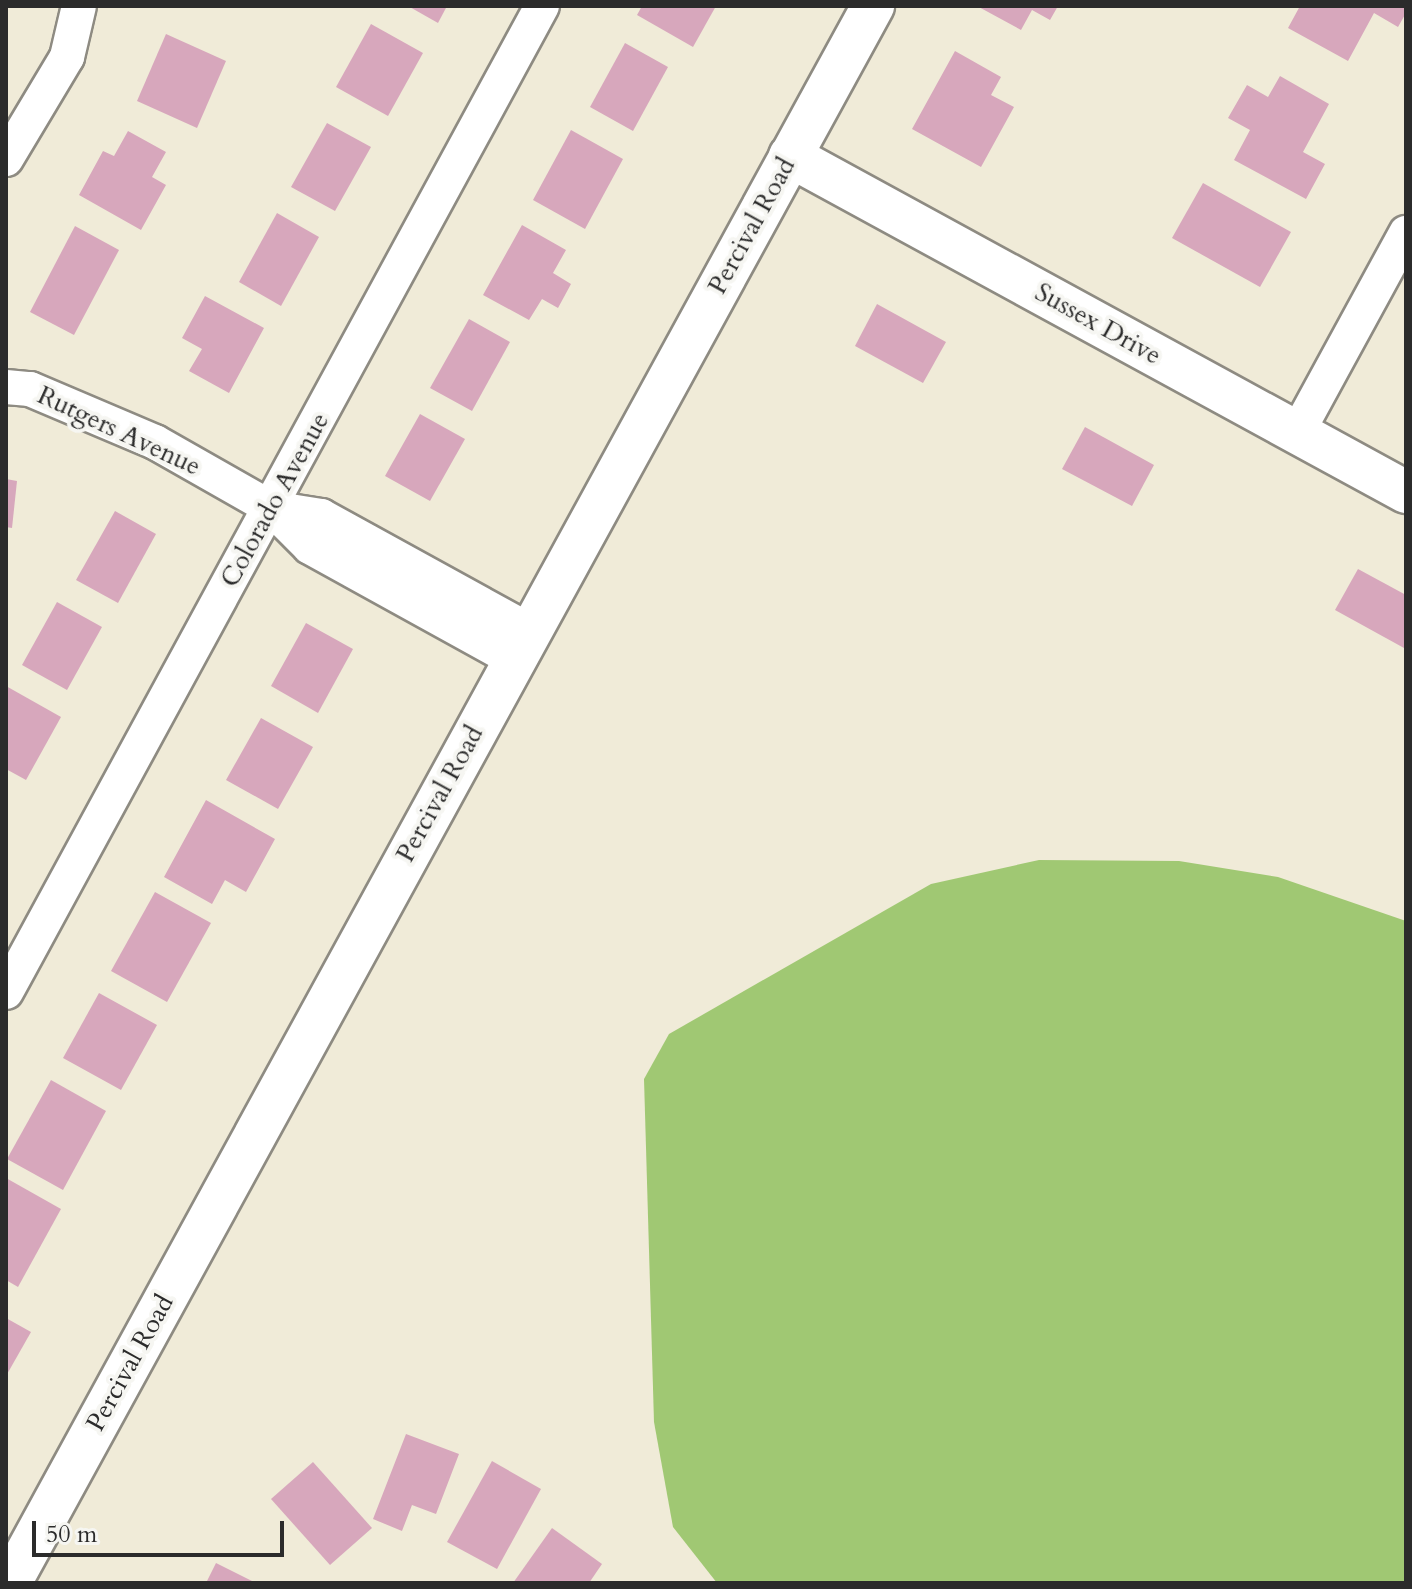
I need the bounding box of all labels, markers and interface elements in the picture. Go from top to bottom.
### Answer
street label: Percival Road [702,152,802,300]
street label: Sussex Drive [1030,277,1166,371]
street label: Rutgers Avenue [32,380,206,482]
street label: Colorado Avenue [214,407,336,593]
street label: Percival Road [390,720,490,868]
street label: Percival Road [80,1289,180,1437]
scale bar [36,1505,288,1555]
text: 50 m [46,1518,97,1551]

